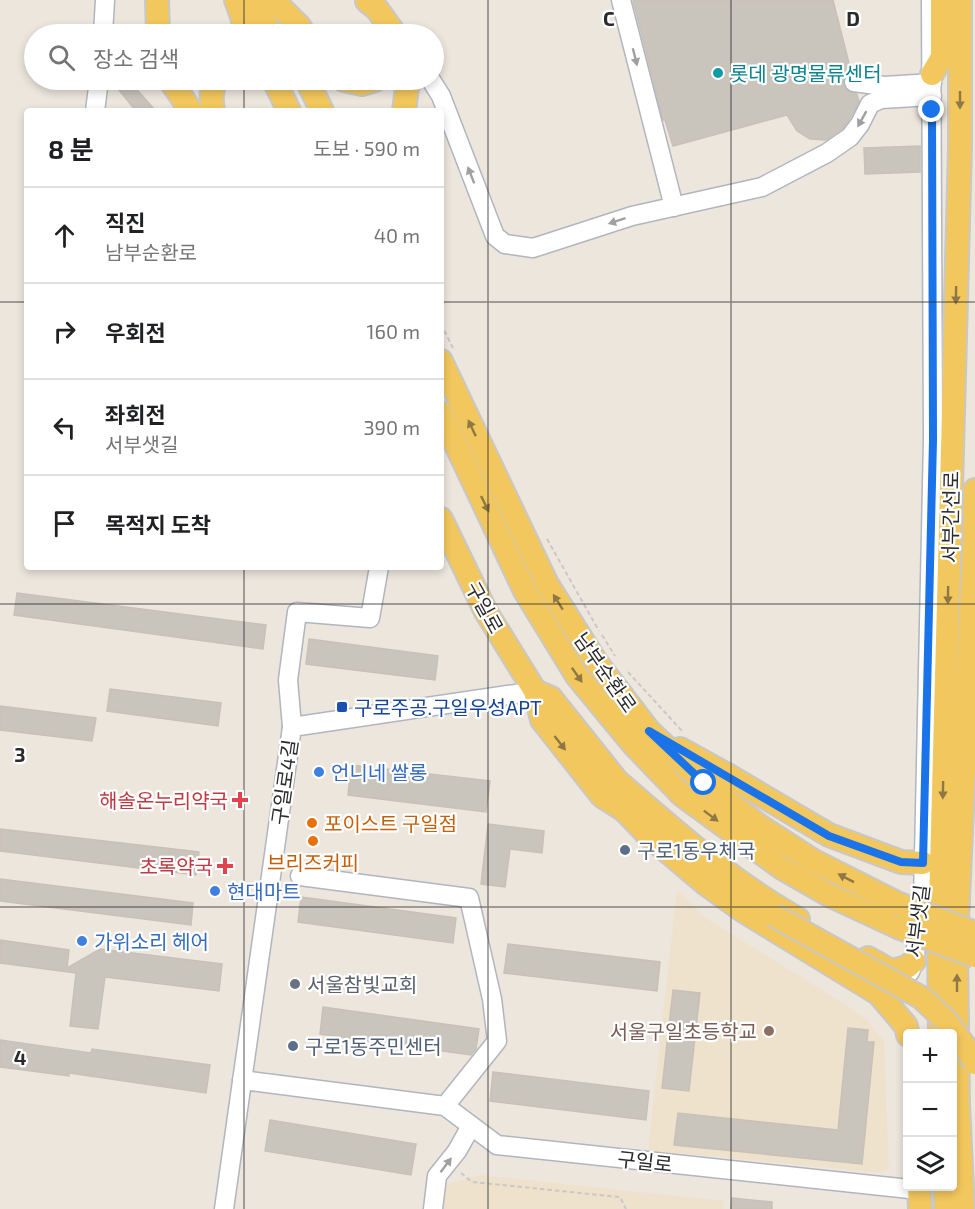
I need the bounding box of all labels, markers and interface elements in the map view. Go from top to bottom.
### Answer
text: C [603,6,615,30]
text: D [846,6,860,30]
search box [24,24,444,90]
icon: search [45,41,78,74]
text: 장소 검색 [93,45,179,71]
one-way arrow [631,48,641,66]
place label: 롯데 광명물류센터 [730,61,882,85]
marker: 롯데 광명물류센터 [711,66,725,80]
one-way arrow [955,91,965,110]
route end [918,96,944,122]
one-way arrow [857,110,867,127]
text: 8 분 [48,133,94,164]
text: 도보 · 590 m [313,136,420,160]
one-way arrow [466,166,475,184]
text: 직진 [105,209,145,235]
one-way arrow [608,216,626,226]
icon: ahead [48,219,81,252]
text: 40 m [374,223,420,247]
text: 남부순환로 [105,240,197,264]
one-way arrow [951,286,961,305]
icon: right [48,315,81,348]
text: 우회전 [105,319,166,345]
text: 160 m [367,319,420,343]
text: 좌회전 [105,401,166,427]
icon: left [48,411,81,444]
text: 390 m [363,415,420,439]
one-way arrow [467,419,476,436]
text: 서부샛길 [105,432,179,456]
street label: 서부간선로 [937,471,963,563]
one-way arrow [480,495,489,512]
icon: arrive [48,507,81,540]
text: 목적지 도착 [105,511,211,537]
street label: 구일로 [461,577,509,637]
one-way arrow [944,586,953,605]
one-way arrow [553,594,564,610]
street label: 남부순환로 [570,627,642,717]
one-way arrow [571,666,583,682]
place label: 구로주공.구일우성APT [354,695,542,719]
marker: 구로주공.구일우성APT [335,700,349,714]
one-way arrow [553,735,565,750]
street label: 구일로4길 [266,738,302,826]
text: 3 [14,742,26,766]
place label: 언니네 쌀롱 [331,760,427,784]
marker: 언니네 쌀롱 [312,765,326,779]
route start [690,769,716,795]
one-way arrow [939,781,948,800]
place label: 해솔온누리약국 [99,788,228,812]
marker: 해솔온누리약국 [233,793,247,807]
one-way arrow [703,809,718,821]
place label: 포이스트 구일점 [324,811,457,835]
marker: 포이스트 구일점 [305,816,319,830]
marker: 브리즈커피 [306,834,320,848]
place label: 구로1동우체국 [637,838,755,862]
marker: 구로1동우체국 [618,843,632,857]
place label: 브리즈커피 [267,850,359,874]
place label: 초록약국 [139,854,213,878]
marker: 초록약국 [218,859,232,873]
one-way arrow [838,873,855,883]
place label: 현대마트 [227,879,301,903]
street label: 서부샛길 [901,883,933,959]
marker: 현대마트 [208,884,222,898]
place label: 가위소리 헤어 [94,929,209,953]
marker: 가위소리 헤어 [75,934,89,948]
place label: 서울참빛교회 [307,972,417,996]
one-way arrow [952,973,962,992]
marker: 서울참빛교회 [288,977,302,991]
place label: 서울구일초등학교 [610,1019,757,1043]
marker: 서울구일초등학교 [762,1024,776,1038]
map controls [903,1029,957,1191]
button: + [903,1029,957,1083]
place label: 구로1동주민센터 [305,1034,442,1058]
marker: 구로1동주민센터 [286,1039,300,1053]
text: 4 [14,1045,27,1069]
button: − [903,1083,957,1137]
button: layers [903,1137,957,1191]
street label: 구일로 [616,1146,674,1176]
one-way arrow [439,1157,452,1173]

